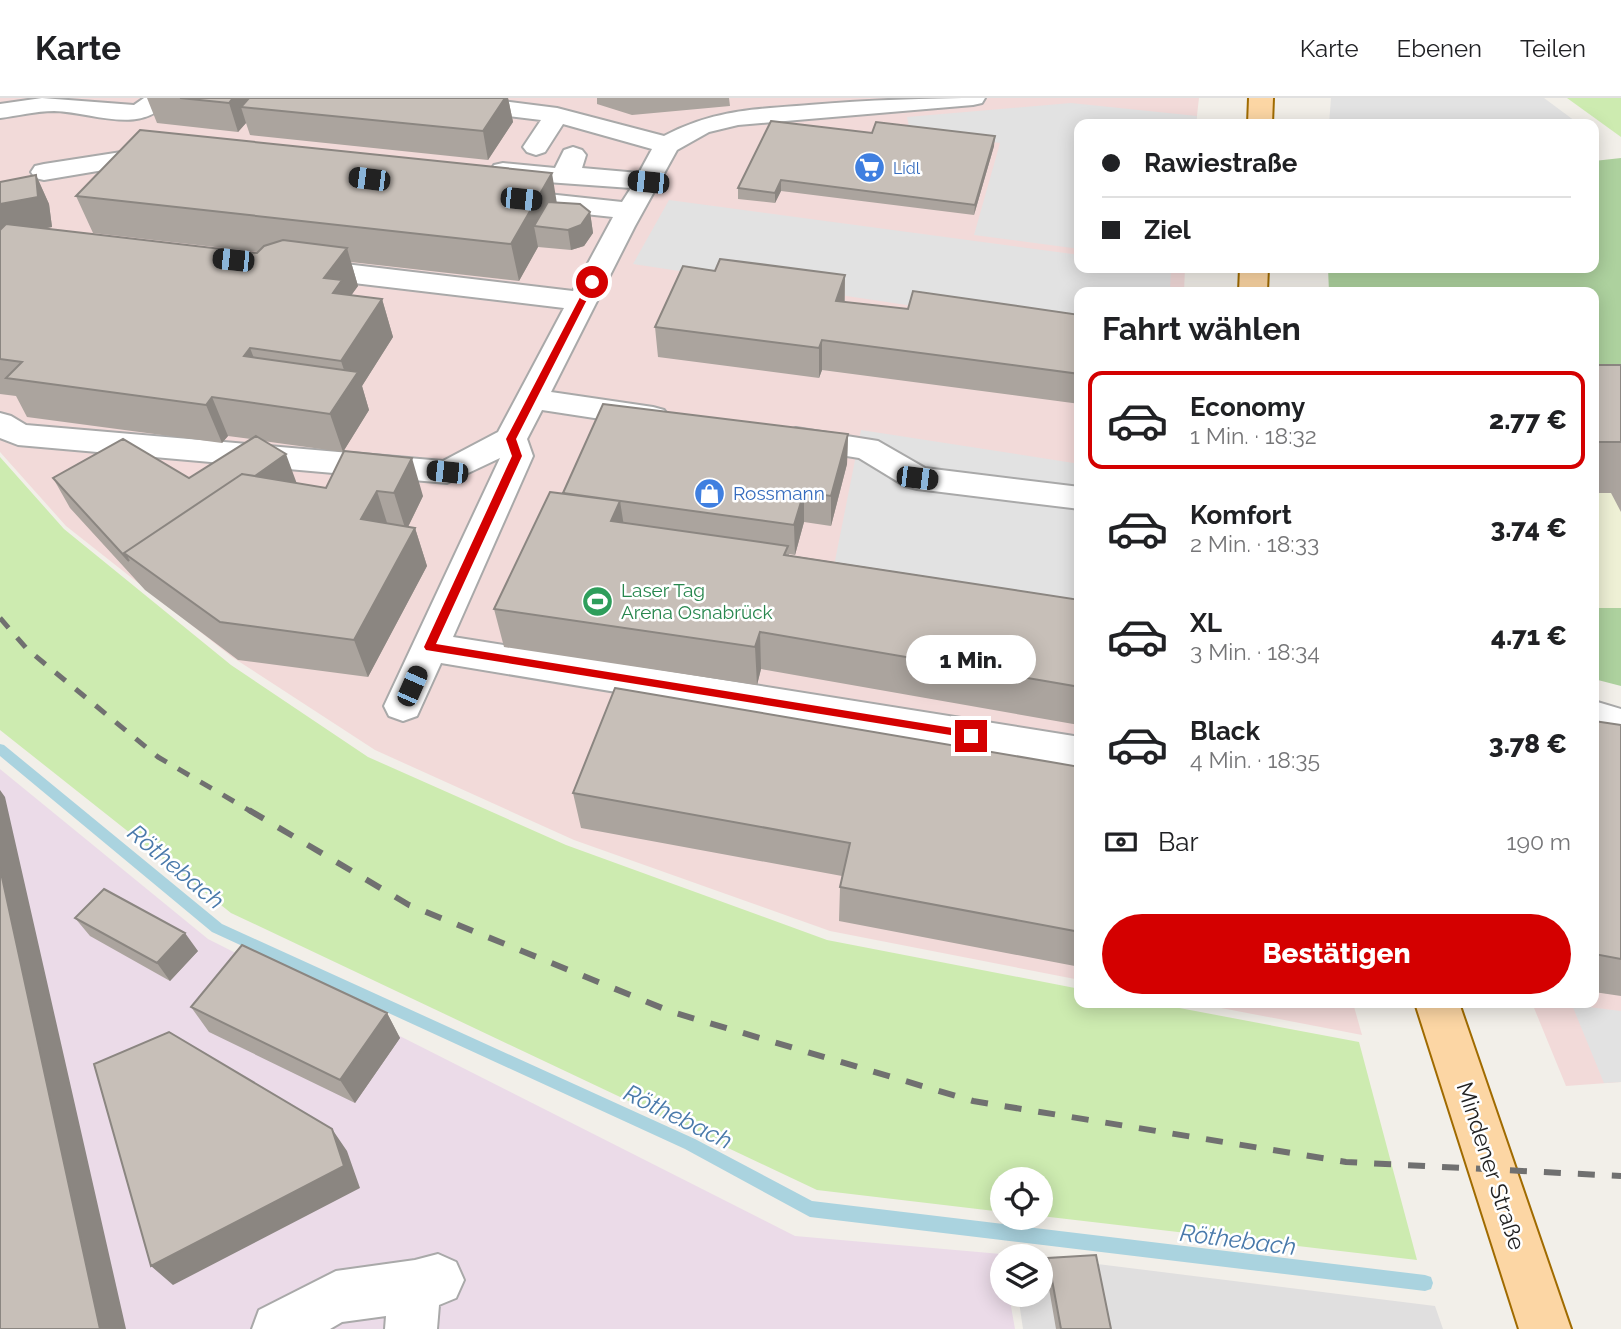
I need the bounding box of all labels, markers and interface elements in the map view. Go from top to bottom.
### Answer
text: Karte [35,29,121,68]
text: Karte [1300,34,1359,63]
text: Ebenen [1397,34,1482,63]
text: Teilen [1520,34,1586,63]
text: Rawiestraße [1144,148,1297,178]
supermarket icon: Lidl [853,151,887,185]
place label: Lidl [893,159,921,178]
car [347,166,392,192]
car [627,169,670,195]
car [500,186,543,212]
text: Ziel [1144,215,1191,245]
car [212,247,255,273]
route start [576,266,608,298]
text: Fahrt wählen [1102,310,1301,347]
icon: car [1106,389,1169,452]
text: Economy [1190,392,1305,422]
text: 2.77 € [1489,405,1567,435]
text: 1 Min. · 18:32 [1190,422,1317,449]
car [426,459,469,485]
car [895,465,940,491]
shop icon: Rossmann [693,476,727,510]
place label: Rossmann [733,482,825,504]
icon: car [1106,497,1169,560]
text: Komfort [1190,500,1292,530]
text: 3.74 € [1490,513,1567,543]
text: 2 Min. · 18:33 [1190,530,1319,557]
place label: Laser Tag Arena Osnabrück [621,579,773,623]
sports icon: Laser Tag Arena Osnabrück [581,584,615,618]
icon: car [1106,605,1169,668]
text: XL [1190,608,1222,638]
text: 4.71 € [1491,621,1567,651]
callout: 1 Min. [906,634,1036,684]
text: 3 Min. · 18:34 [1190,638,1320,665]
text: 1 Min. [940,646,1002,673]
car [394,663,431,709]
icon: car [1106,713,1169,776]
text: Black [1190,716,1260,746]
route end [955,720,987,752]
text: 3.78 € [1489,729,1567,759]
text: 4 Min. · 18:35 [1190,746,1320,773]
water label: Röthebach [122,818,230,915]
icon: cash [1102,823,1140,861]
text: Bar [1158,827,1199,857]
text: 190 m [1507,828,1571,855]
button: Bestätigen [1102,914,1571,994]
water label: Röthebach [619,1078,737,1155]
street label: Mindener Straße [1452,1078,1531,1253]
map controls [990,1167,1053,1307]
button: locate [990,1167,1053,1230]
water label: Röthebach [1178,1218,1298,1261]
button: layers [990,1244,1053,1307]

